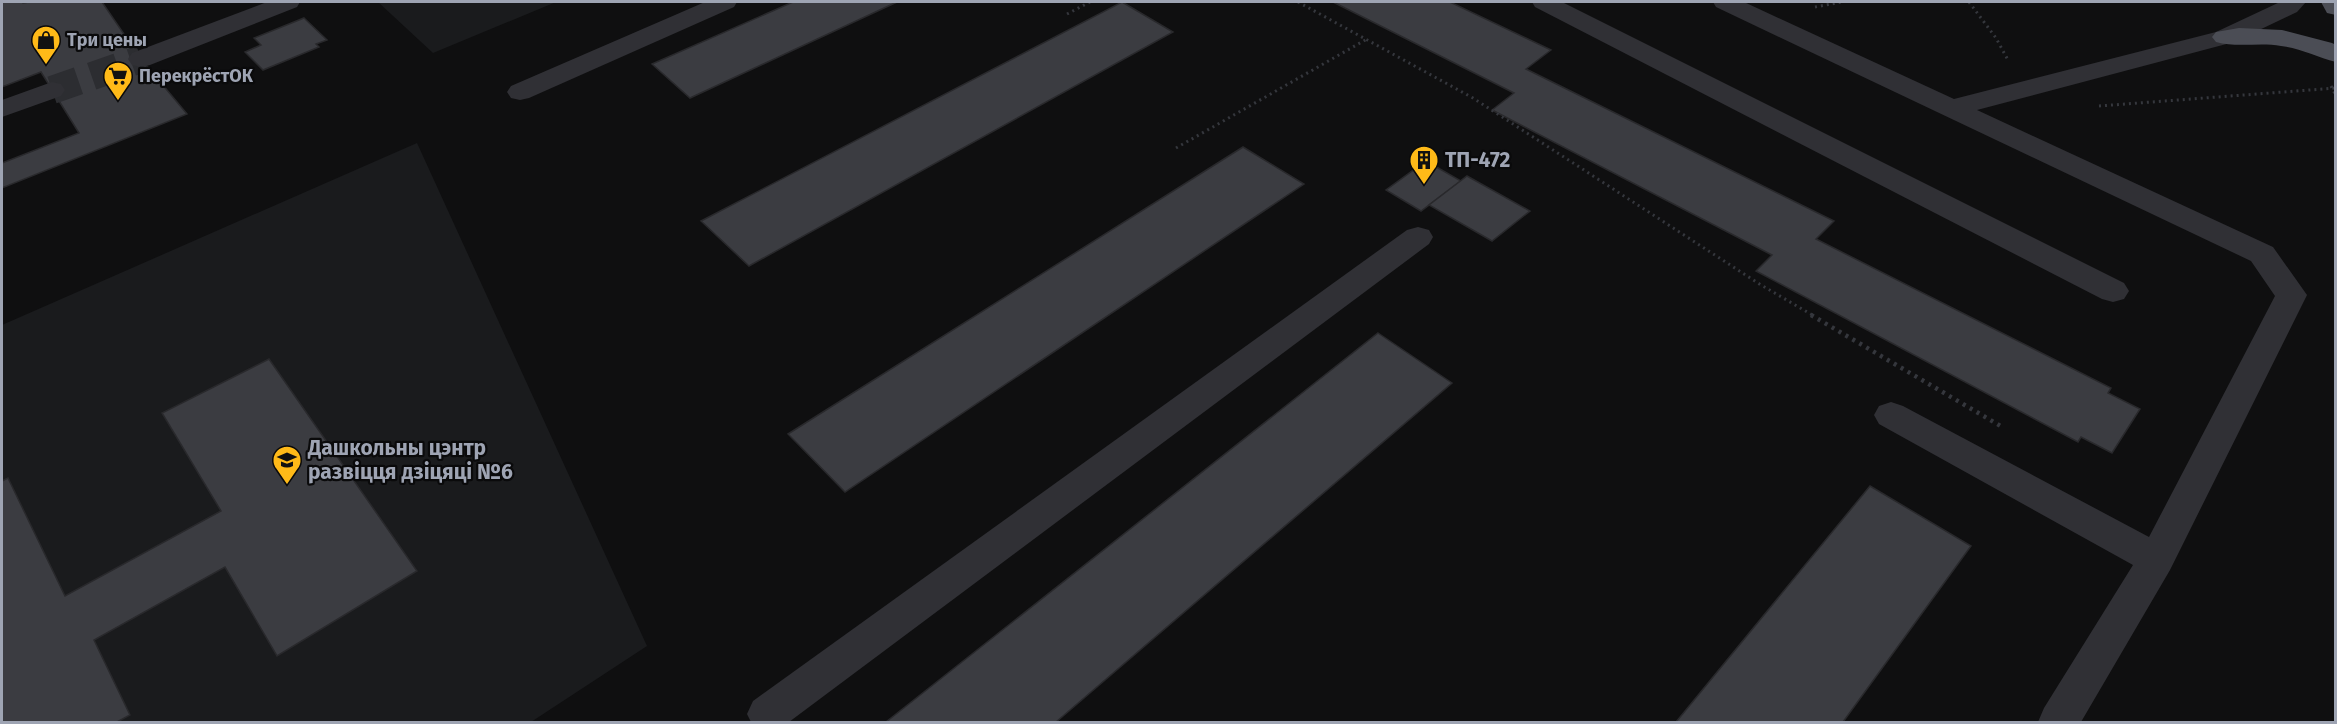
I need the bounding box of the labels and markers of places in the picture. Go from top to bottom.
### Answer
shop icon: Три цены [30,24,62,66]
place label: Три цены [67,29,147,51]
supermarket icon: ПерекрёстОК [102,60,134,102]
place label: ПерекрёстОК [139,65,254,87]
building icon: ТП-472 [1408,144,1440,186]
place label: ТП-472 [1445,147,1511,173]
place label: Дашкольны цэнтр развіцця дзіцяці №6 [307,435,513,485]
school or university icon: Дашкольны цэнтр развіцця дзіцяці №6 [271,444,303,486]

